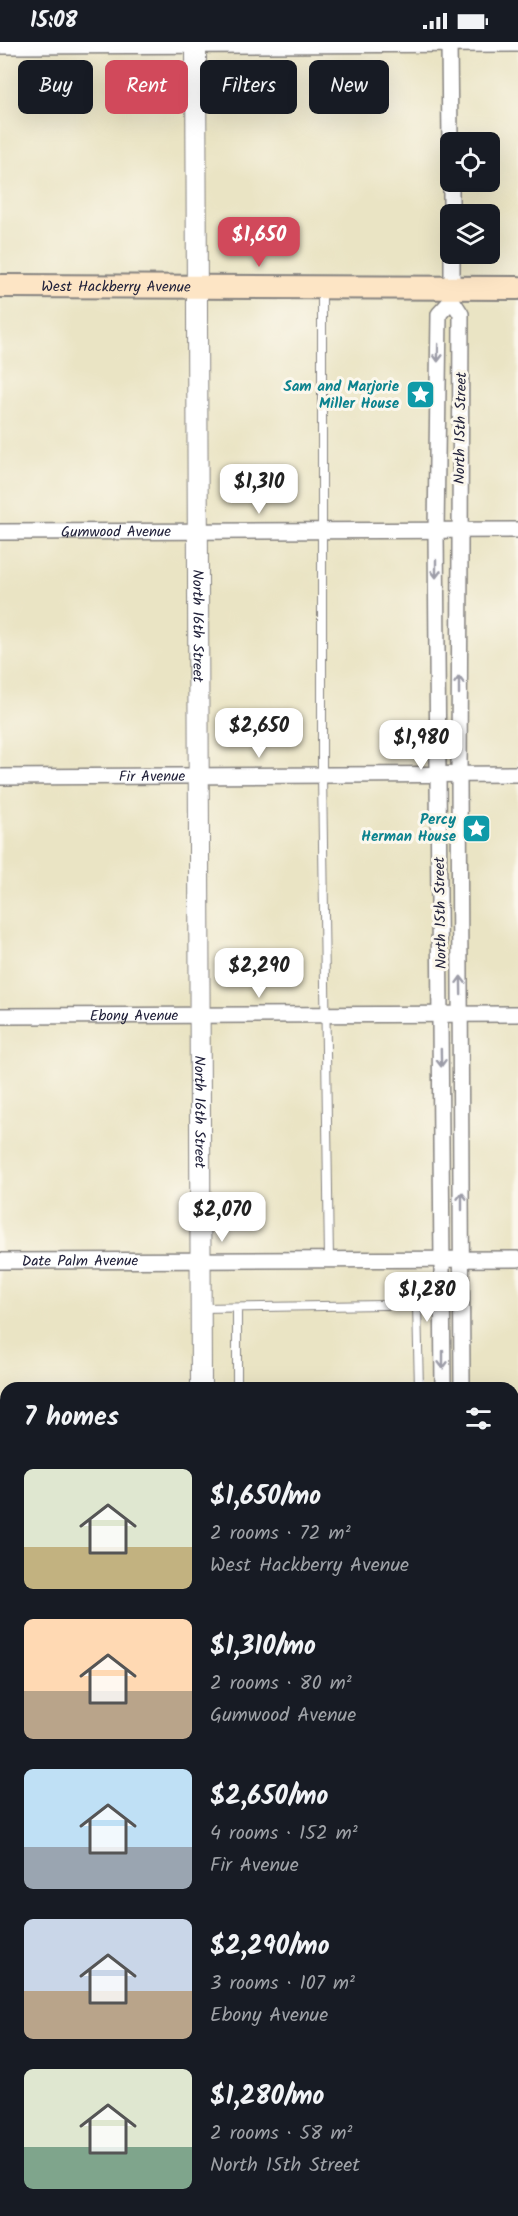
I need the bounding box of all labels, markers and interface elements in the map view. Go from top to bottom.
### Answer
text: 15:08 [30,4,77,39]
chip: Buy [18,60,93,114]
chip: Rent [105,60,188,114]
chip: Filters [200,60,297,114]
chip: New [309,60,389,114]
map controls [440,132,500,264]
button: locate [440,132,500,192]
button: layers [440,204,500,264]
pin: $1,650 [210,217,308,268]
text: $1,650 [232,220,286,252]
street label: West Hackberry Avenue [41,275,191,300]
one-way arrow [432,343,444,363]
street label: North 15th Street [448,371,474,484]
place label: Sam and Marjorie Miller House [283,375,400,416]
place icon: Sam and Marjorie Miller House [404,379,436,411]
pin: $1,310 [210,464,308,515]
text: $1,310 [234,467,284,499]
street label: Gumwood Avenue [61,520,171,545]
one-way arrow [430,559,442,579]
street label: North 16th Street [185,570,209,683]
one-way arrow [453,675,465,695]
pin: $2,650 [210,708,308,759]
text: $2,650 [229,711,289,743]
pin: $1,980 [372,720,470,771]
text: $1,980 [393,723,449,755]
street label: Fir Avenue [119,765,186,789]
place label: Percy Herman House [361,808,457,849]
place icon: Percy Herman House [461,812,493,844]
street label: North 15th Street [428,856,454,969]
pin: $2,290 [210,948,308,999]
text: $2,290 [229,951,289,983]
one-way arrow [455,975,467,995]
street label: Ebony Avenue [90,1004,179,1029]
one-way arrow [435,1048,447,1068]
street label: North 16th Street [187,1056,211,1169]
one-way arrow [456,1191,468,1211]
pin: $2,070 [173,1192,271,1243]
text: $2,070 [193,1195,251,1227]
street label: Date Palm Avenue [22,1249,138,1274]
pin: $1,280 [378,1272,476,1323]
text: $1,280 [399,1275,455,1307]
one-way arrow [437,1350,449,1370]
text: 7 homes [24,1397,119,1439]
icon: filters [462,1402,495,1435]
text: $1,650/mo [210,1476,321,1518]
icon: home [72,1493,144,1565]
text: 2 rooms · 72 m² [210,1518,351,1550]
text: West Hackberry Avenue [210,1550,409,1582]
text: $1,310/mo [210,1626,316,1668]
icon: home [72,1643,144,1715]
text: 2 rooms · 80 m² [210,1668,352,1700]
text: Gumwood Avenue [210,1700,356,1732]
text: $2,650/mo [210,1776,328,1818]
icon: home [72,1793,144,1865]
text: 4 rooms · 152 m² [210,1818,358,1850]
text: Fir Avenue [210,1850,299,1882]
text: $2,290/mo [210,1926,330,1968]
icon: home [72,1943,144,2015]
text: 3 rooms · 107 m² [210,1968,355,2000]
text: Ebony Avenue [210,2000,328,2032]
text: $1,280/mo [210,2076,324,2118]
icon: home [72,2093,144,2165]
text: 2 rooms · 58 m² [210,2118,352,2150]
text: North 15th Street [210,2150,360,2182]

